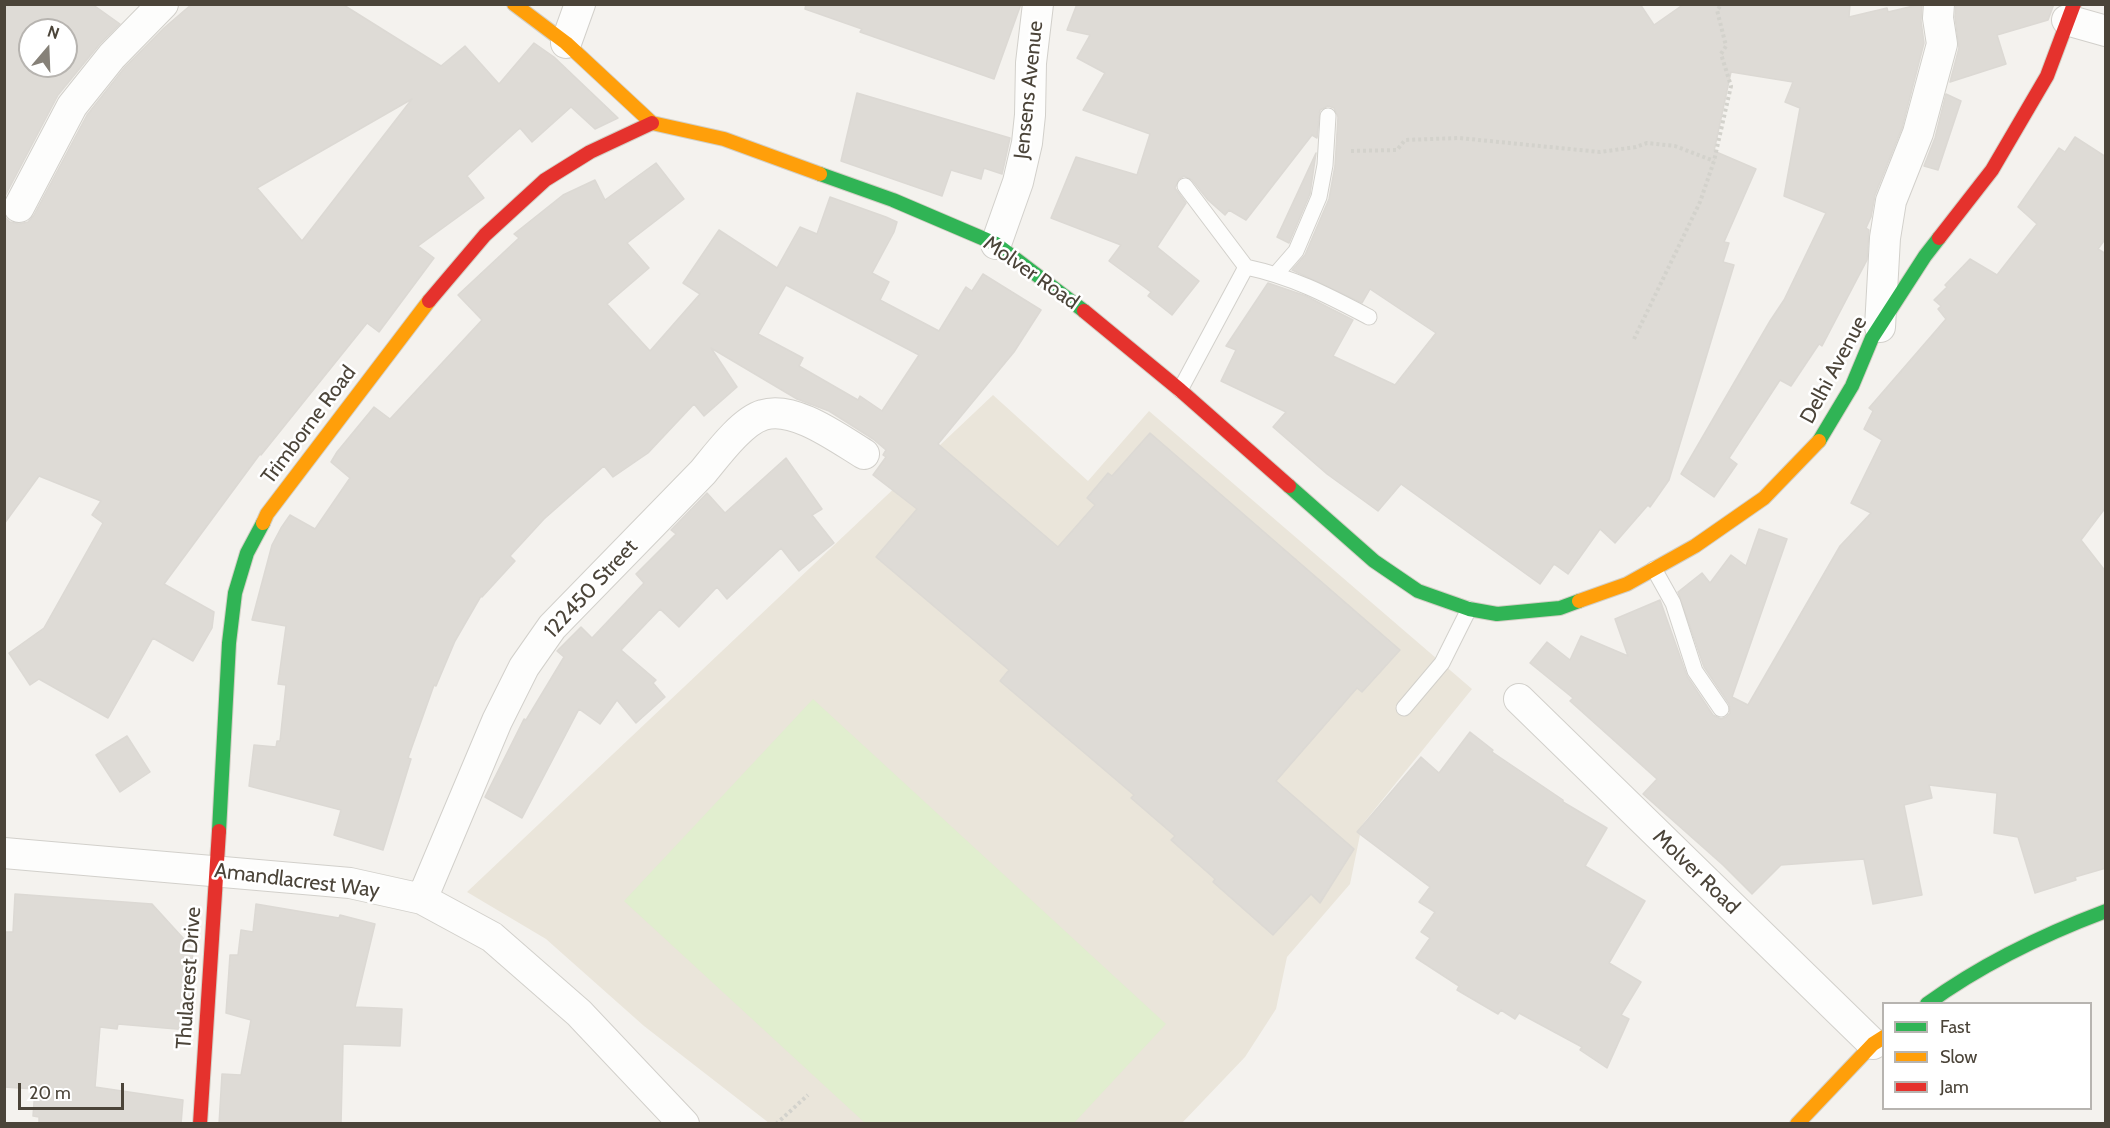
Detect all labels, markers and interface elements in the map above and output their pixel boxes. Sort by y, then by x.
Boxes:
north arrow [18,18,78,78]
street label: Jensens Avenue [1009,20,1049,160]
text: N [45,22,62,43]
street label: Molver Road [978,231,1084,315]
street label: Delhi Avenue [1795,312,1873,428]
street label: Trimborne Road [256,361,362,489]
street label: 122450 Street [539,534,643,644]
street label: Molver Road [1647,824,1745,920]
street label: Amandlacrest Way [213,858,381,904]
street label: Thulacrest Drive [171,906,207,1050]
legend [1882,1002,2092,1110]
text: Fast [1940,1016,1971,1038]
text: Slow [1940,1046,1977,1068]
scale bar [21,1071,128,1109]
text: Jam [1940,1076,1969,1098]
text: 20 m [29,1082,71,1104]

